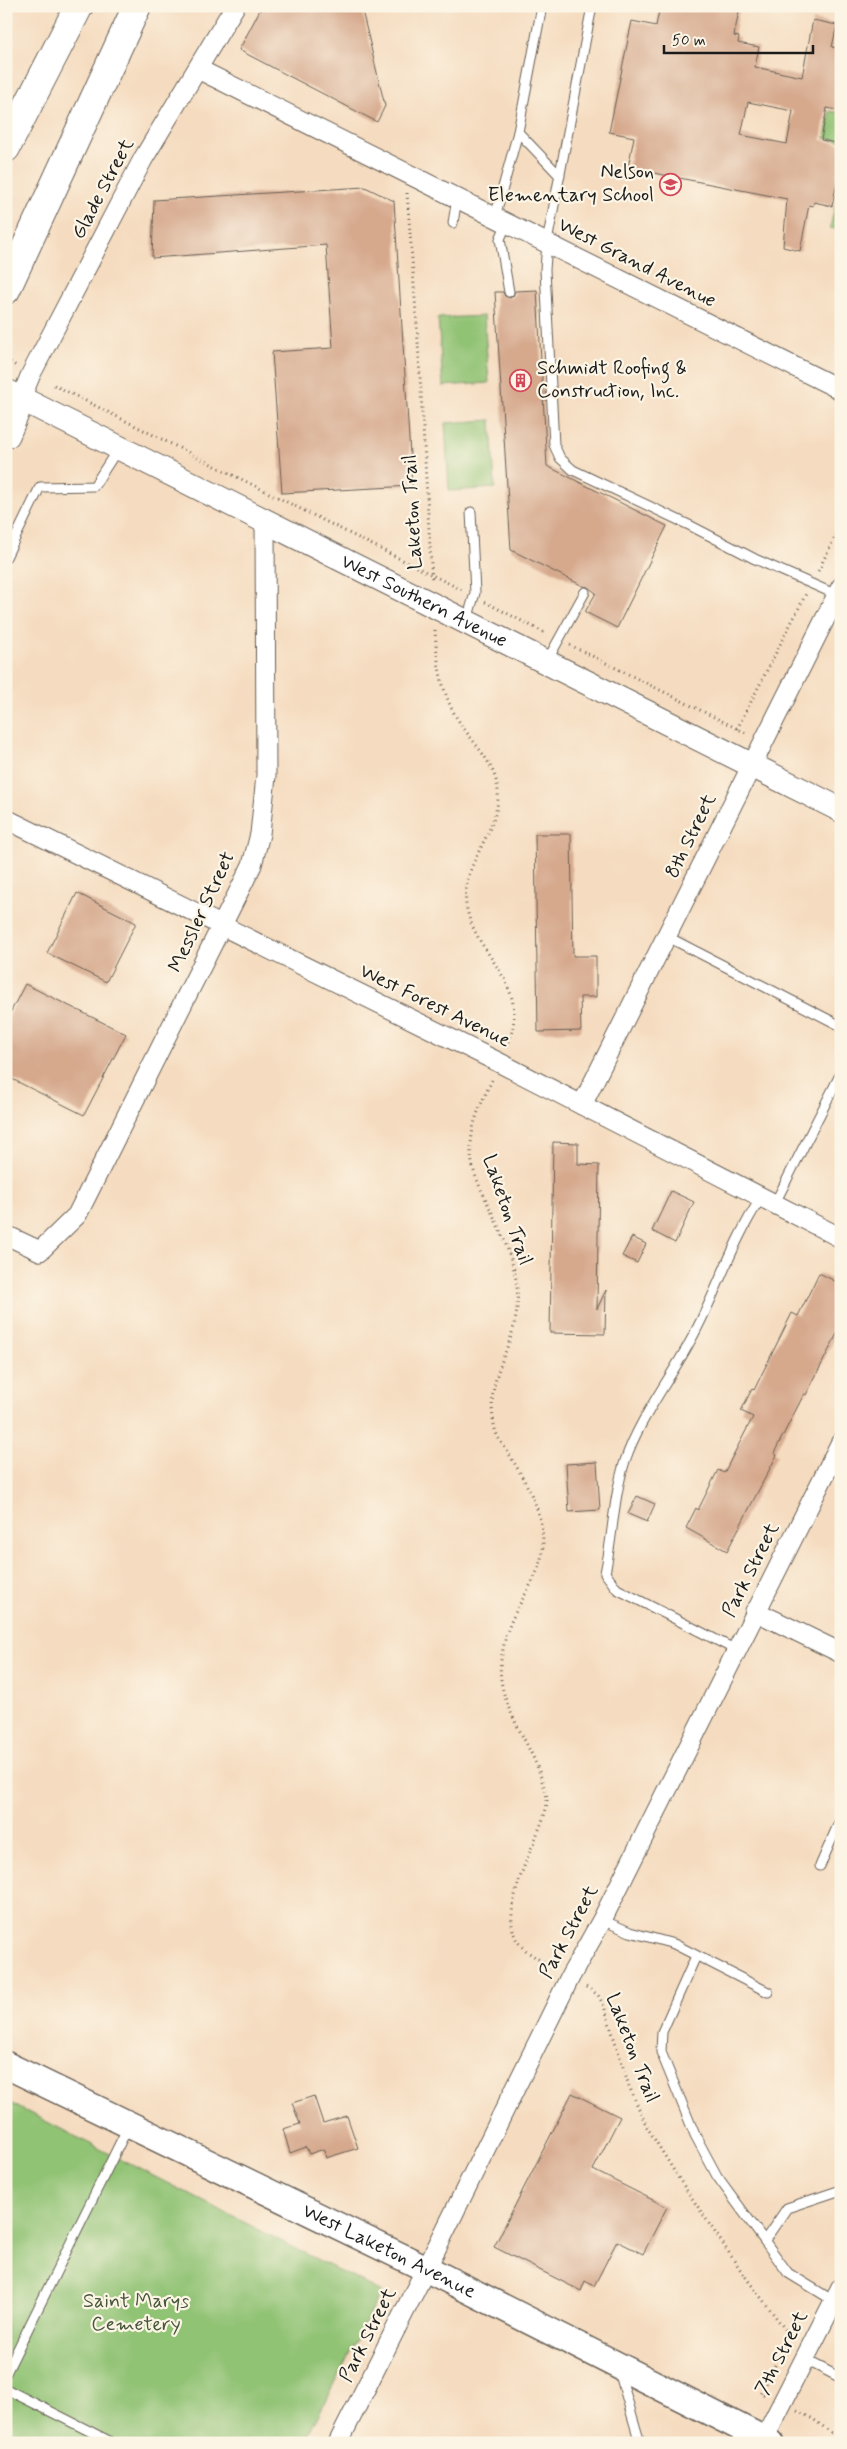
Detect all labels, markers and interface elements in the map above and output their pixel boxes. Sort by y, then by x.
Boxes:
scale bar [664,22,813,54]
text: 50 m [672,31,706,51]
street label: Glade Street [65,134,141,244]
place label: Nelson Elementary School [488,159,654,209]
school or university icon: Nelson Elementary School [658,172,682,196]
street label: West Grand Avenue [553,211,721,315]
place label: Schmidt Roofing & Construction, Inc. [537,355,687,405]
building icon: Schmidt Roofing & Construction, Inc. [509,368,533,392]
street label: Laketon Trail [397,454,429,570]
street label: West Southern Avenue [337,548,512,654]
street label: 8th Street [659,789,723,883]
street label: Messler Street [162,847,242,977]
street label: West Forest Avenue [355,958,515,1054]
street label: Laketon Trail [475,1151,539,1269]
street label: Park Street [716,1518,786,1622]
street label: Park Street [533,1880,605,1984]
street label: Laketon Trail [599,1989,665,2107]
street label: West Laketon Avenue [298,2197,481,2305]
street label: Park Street [333,2283,403,2387]
park label: Saint Marys Cemetery [83,2288,189,2338]
street label: 7th Street [749,2306,815,2400]

